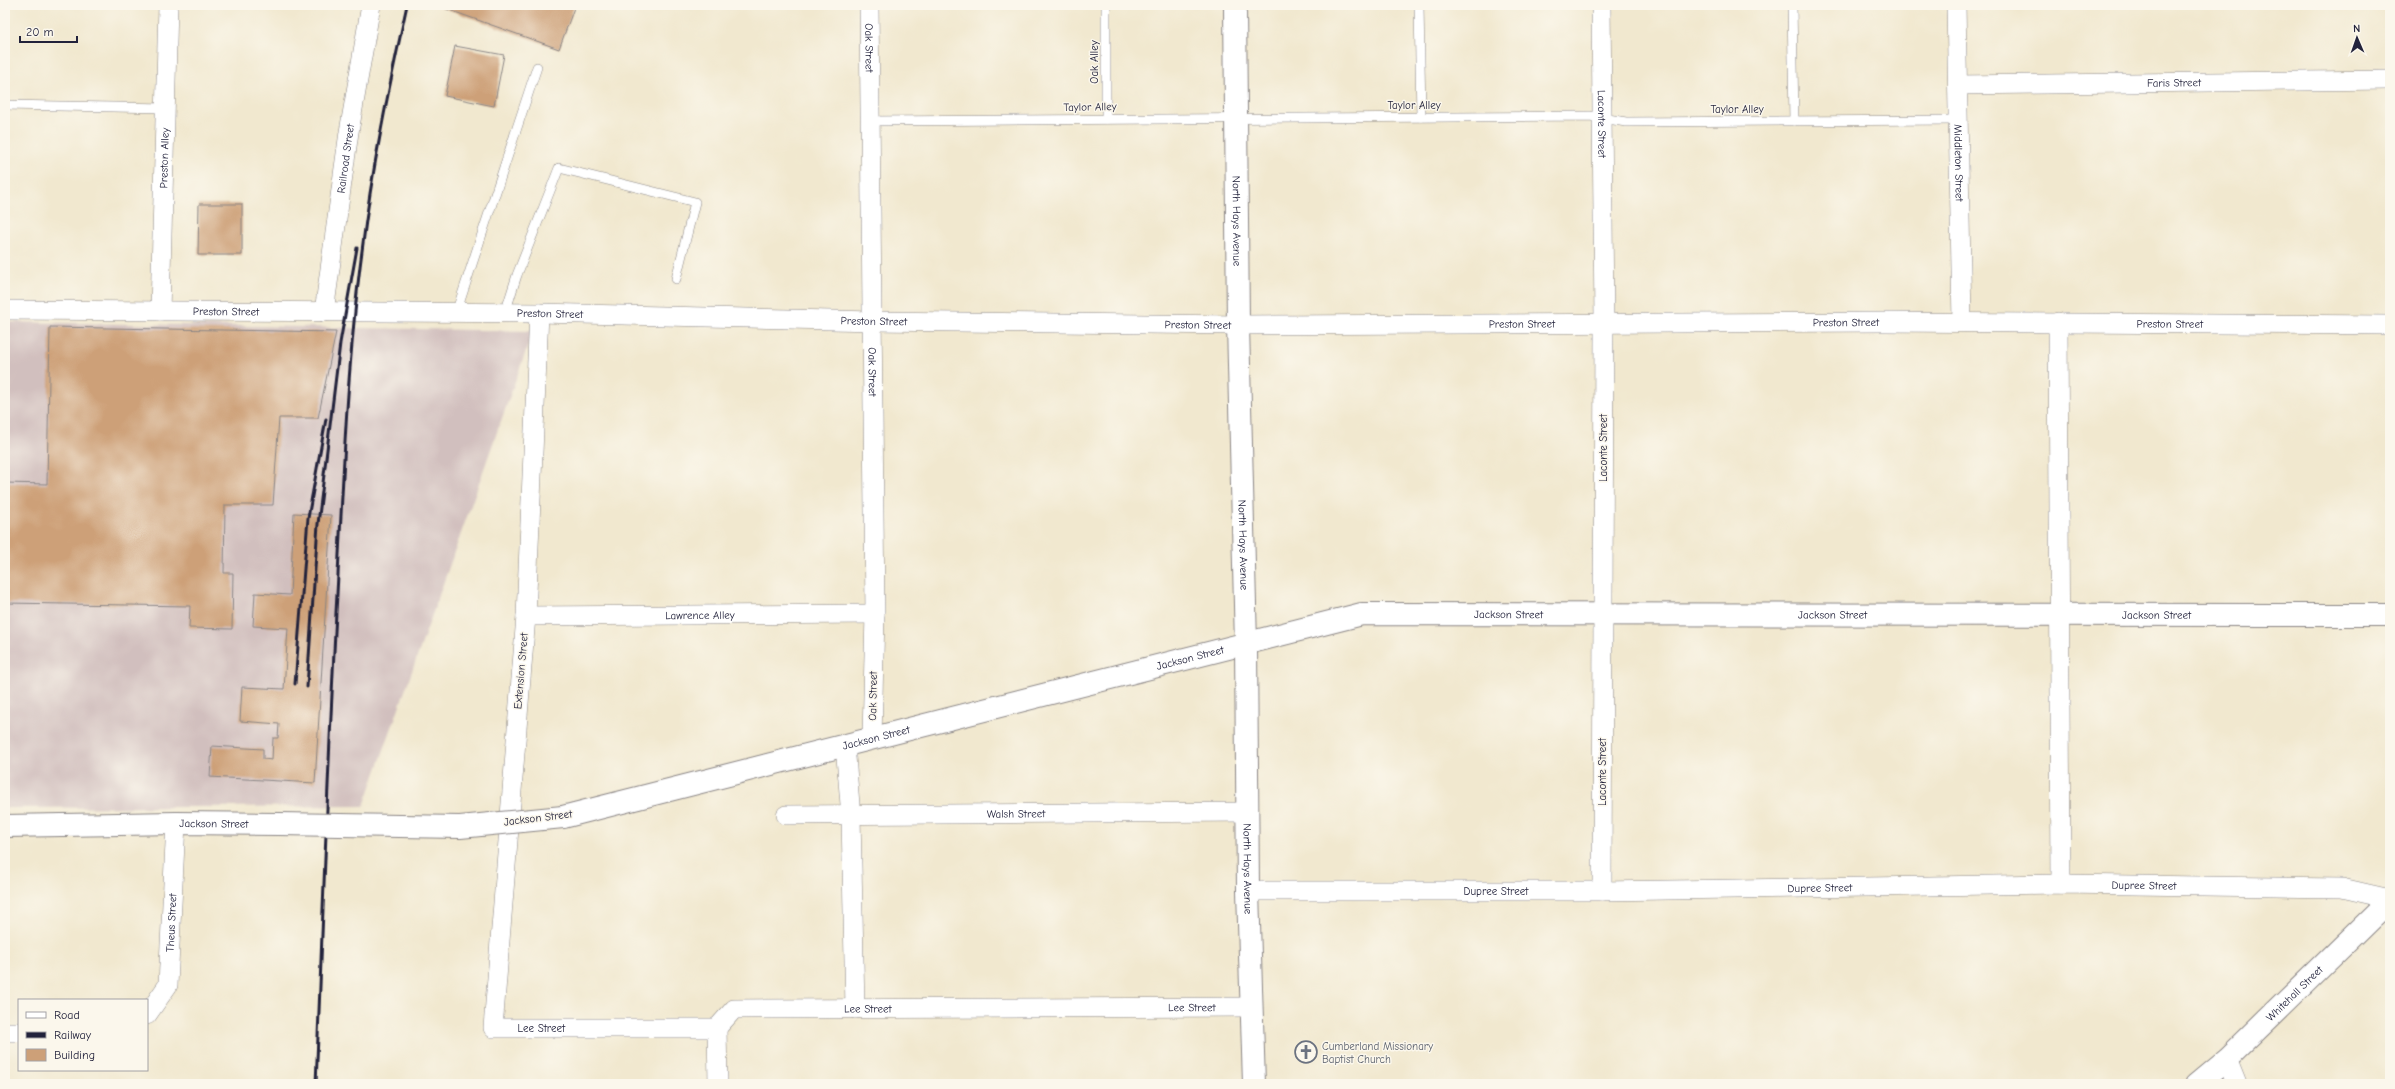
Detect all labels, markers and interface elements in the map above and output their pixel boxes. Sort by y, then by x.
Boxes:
scale bar [20,18,77,44]
north arrow [2337,18,2377,58]
text: N [2353,22,2360,35]
street label: Oak Street [863,23,876,74]
text: 20 m [26,25,54,39]
street label: Oak Alley [1088,40,1101,84]
street label: Faris Street [2147,76,2202,89]
street label: Laconte Street [1595,90,1609,159]
street label: Taylor Alley [1387,99,1441,112]
street label: Taylor Alley [1063,100,1117,114]
street label: Taylor Alley [1710,103,1764,116]
street label: Railroad Street [334,122,357,194]
street label: Middleton Street [1952,124,1966,203]
street label: Preston Alley [157,128,171,188]
street label: North Hays Avenue [1230,176,1244,267]
street label: Preston Street [193,305,260,318]
street label: Preston Street [517,306,584,321]
street label: Preston Street [841,314,908,328]
street label: Preston Street [1813,316,1880,329]
street label: Preston Street [1489,317,1556,330]
street label: Preston Street [2137,317,2204,330]
street label: Preston Street [1165,318,1232,331]
street label: Oak Street [866,347,879,398]
street label: Laconte Street [1597,413,1610,482]
street label: North Hays Avenue [1236,499,1251,591]
street label: Lawrence Alley [665,608,735,622]
street label: Jackson Street [1474,608,1544,621]
street label: Jackson Street [1798,608,1868,621]
street label: Jackson Street [2122,608,2192,621]
street label: Extension Street [511,632,531,710]
street label: Jackson Street [1155,643,1226,672]
street label: Oak Street [866,670,880,721]
street label: Jackson Street [841,722,912,752]
street label: Laconte Street [1596,737,1609,806]
street label: Jackson Street [503,807,574,829]
street label: Walsh Street [987,807,1046,820]
street label: Jackson Street [179,817,249,830]
street label: North Hays Avenue [1241,824,1255,915]
street label: Dupree Street [2111,878,2177,892]
street label: Dupree Street [1787,881,1853,895]
street label: Dupree Street [1464,885,1529,898]
street label: Theus Street [163,892,179,952]
street label: Whitehall Street [2263,962,2326,1024]
legend [18,999,148,1071]
street label: Lee Street [1168,1001,1217,1014]
street label: Lee Street [844,1002,893,1015]
text: Road [54,1008,80,1022]
street label: Lee Street [518,1022,566,1035]
text: Railway [54,1028,92,1042]
church icon: Cumberland Missionary Baptist Church [1293,1039,1319,1065]
place label: Cumberland Missionary Baptist Church [1322,1040,1433,1066]
text: Building [54,1048,95,1062]

